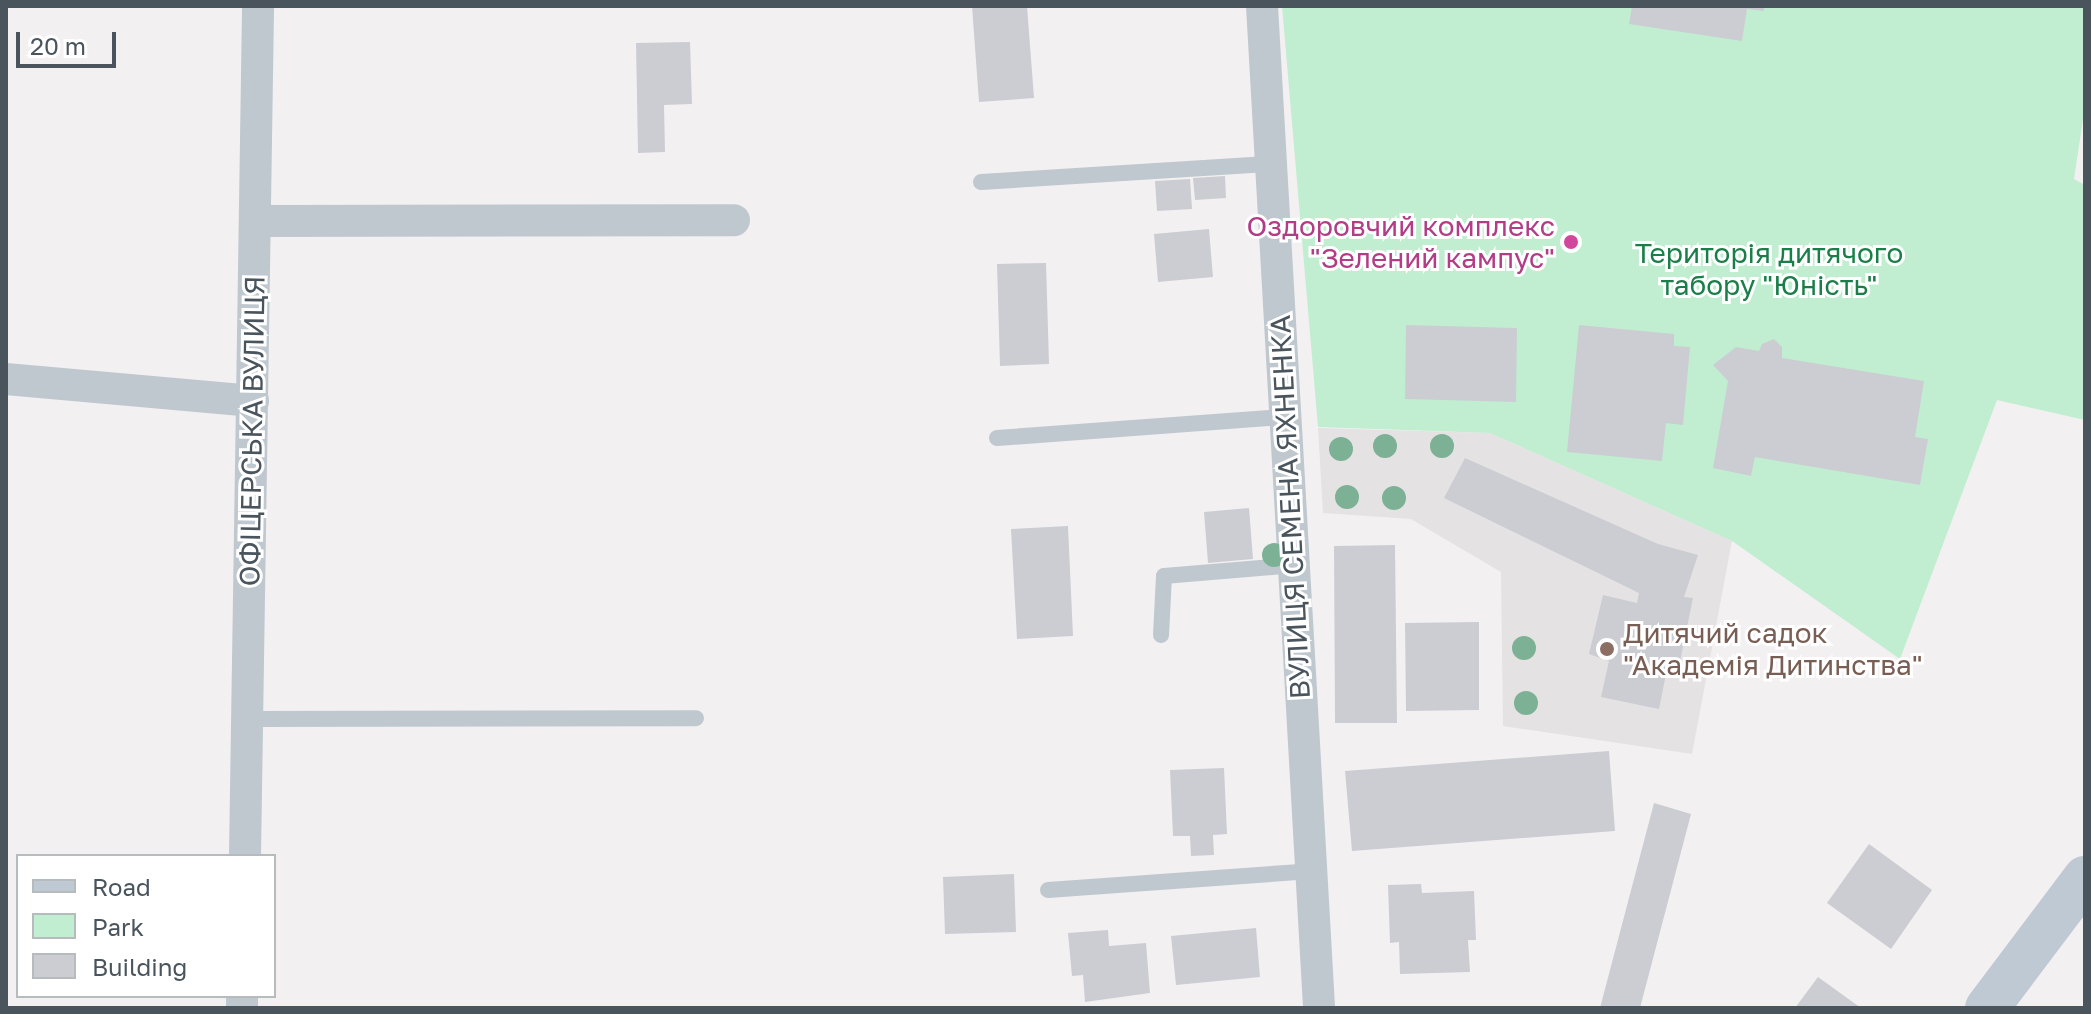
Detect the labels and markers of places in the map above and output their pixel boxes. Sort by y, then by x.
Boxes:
place label: Оздоровчий комплекс "Зелений кампус" [1247,209,1555,275]
marker: Оздоровчий комплекс "Зелений кампус" [1562,233,1580,251]
place label: Дитячий садок "Академія Дитинства" [1623,616,1923,682]
marker: Дитячий садок "Академія Дитинства" [1598,640,1616,658]

